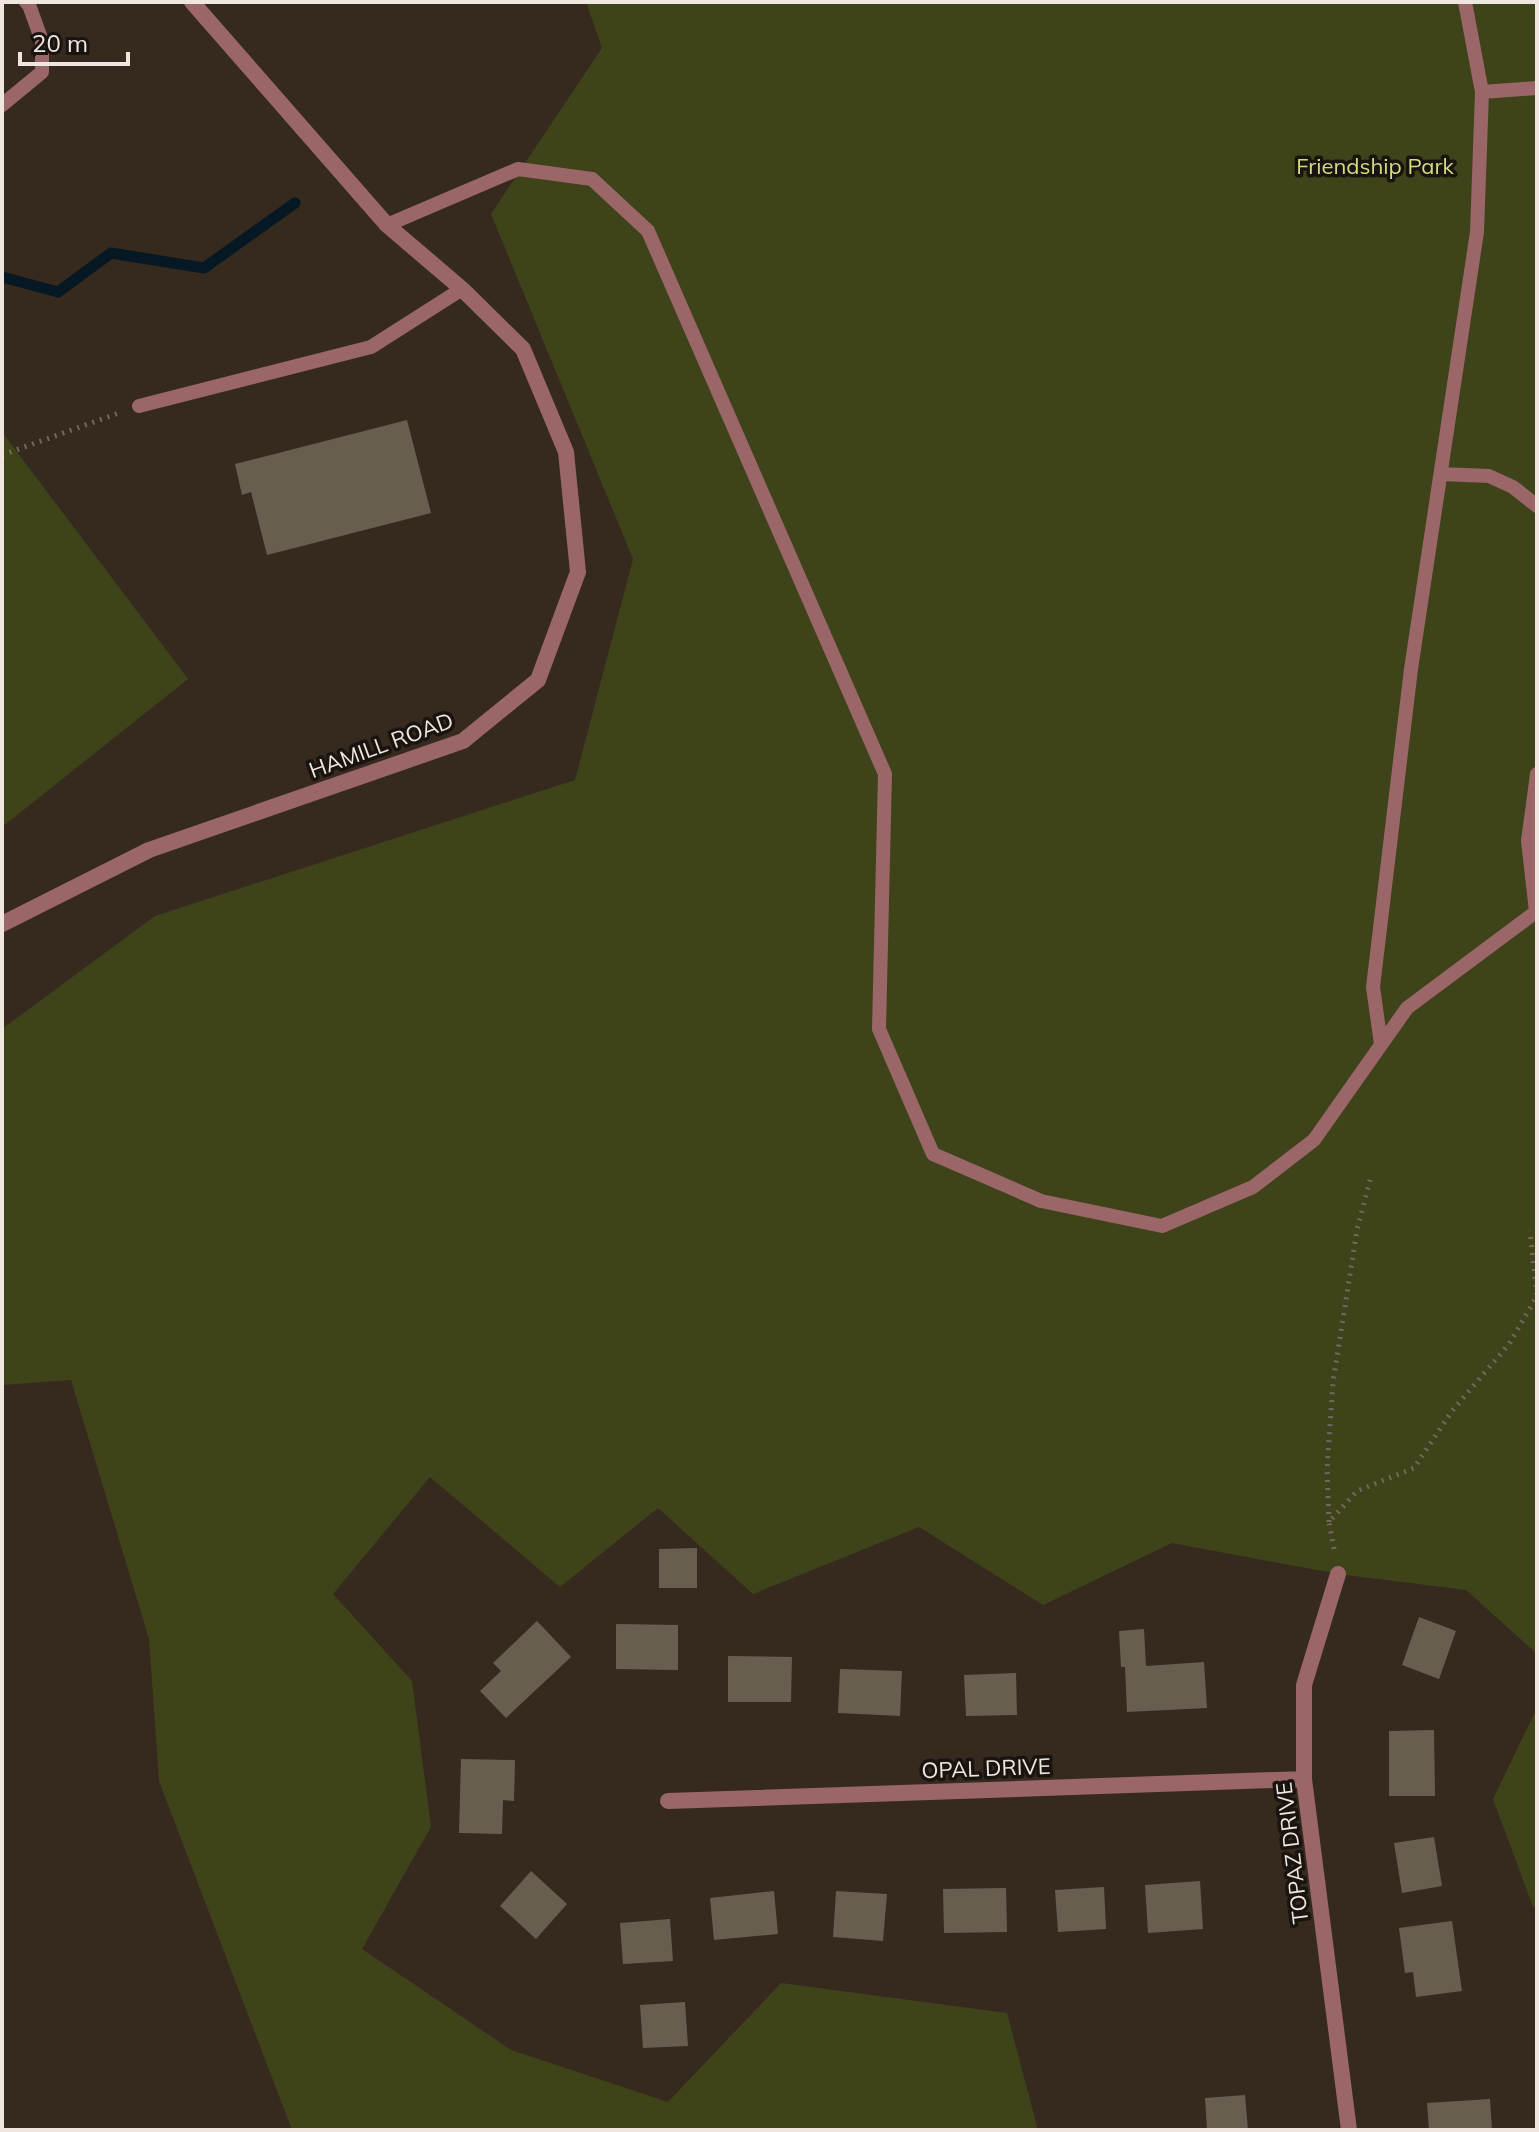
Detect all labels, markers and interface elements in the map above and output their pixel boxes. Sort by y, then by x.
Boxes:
scale bar [20,16,128,66]
text: 20 m [32,28,88,58]
park label: Friendship Park [1296,152,1455,180]
street label: HAMILL ROAD [305,706,457,784]
street label: OPAL DRIVE [921,1752,1051,1784]
street label: TOPAZ DRIVE [1269,1781,1315,1925]

